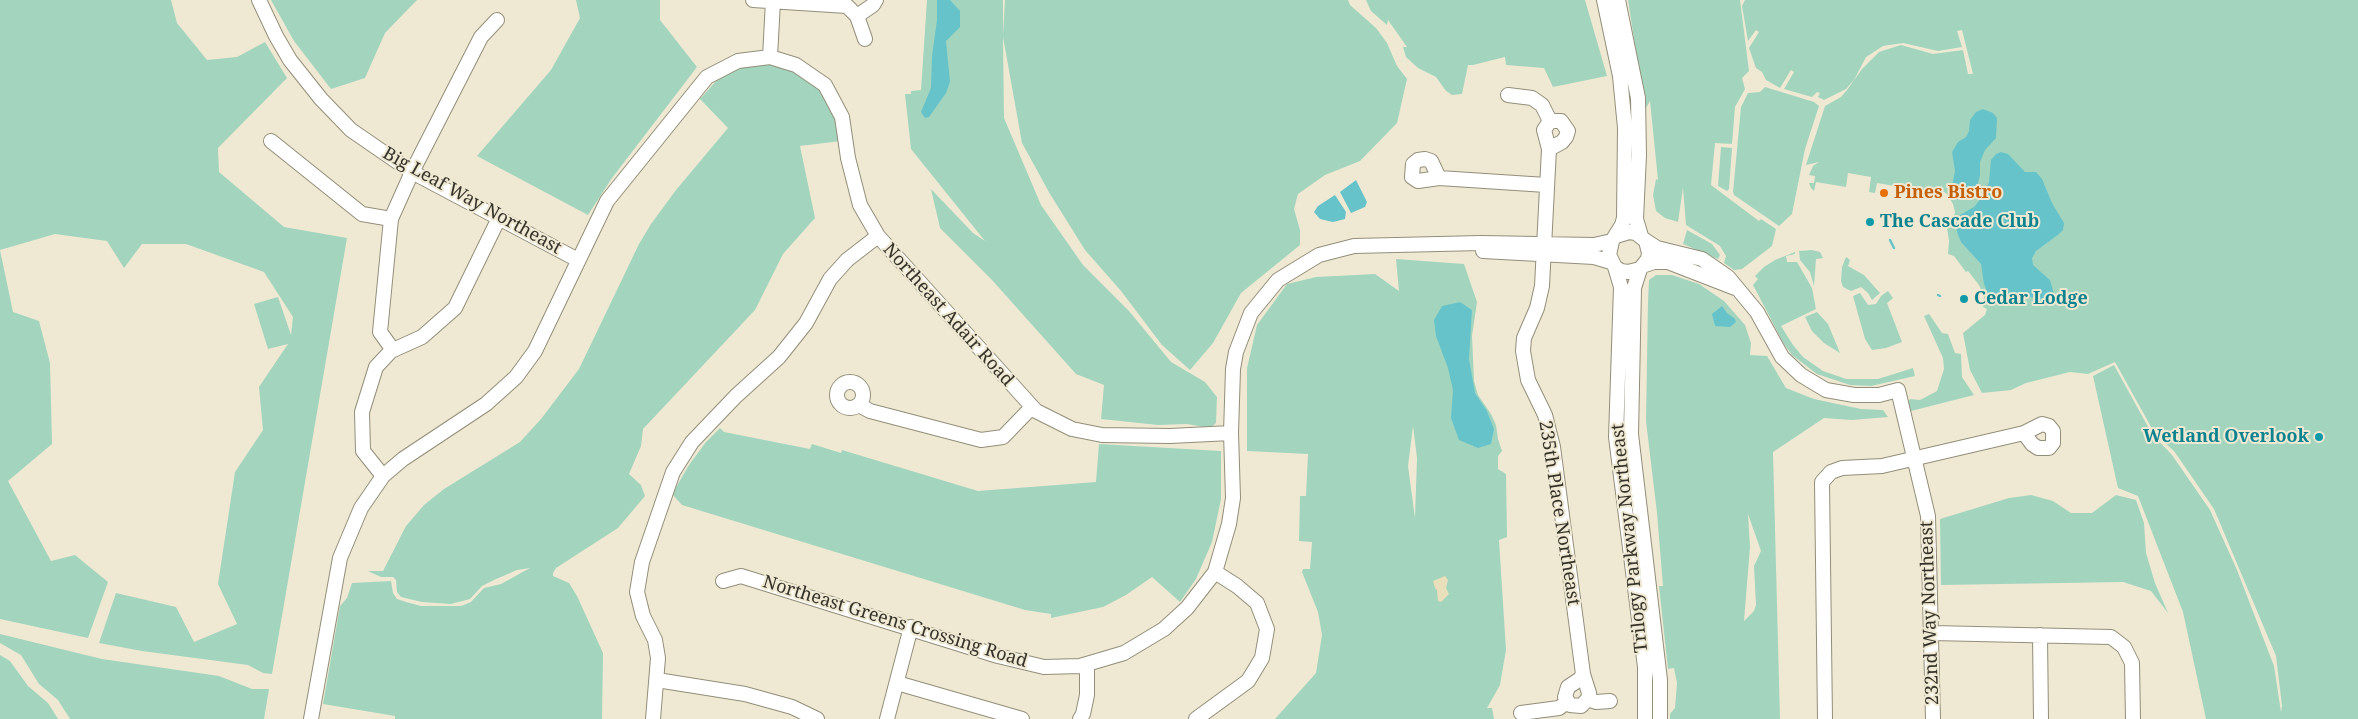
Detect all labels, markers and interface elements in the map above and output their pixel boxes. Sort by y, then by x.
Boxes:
street label: Big Leaf Way Northeast [379,143,565,259]
place label: Pines Bistro [1894,182,2002,204]
marker: Pines Bistro [1878,187,1890,199]
place label: The Cascade Club [1880,211,2039,233]
marker: The Cascade Club [1864,216,1876,228]
street label: Northeast Adair Road [878,239,1018,391]
place label: Cedar Lodge [1974,288,2088,310]
marker: Cedar Lodge [1958,293,1970,305]
street label: 235th Place Northeast [1534,419,1584,607]
street label: Trilogy Parkway Northeast [1607,422,1653,654]
place label: Wetland Overlook [2143,426,2309,448]
marker: Wetland Overlook [2313,431,2325,443]
street label: 232nd Way Northeast [1916,521,1944,705]
street label: Northeast Greens Crossing Road [760,571,1030,673]

